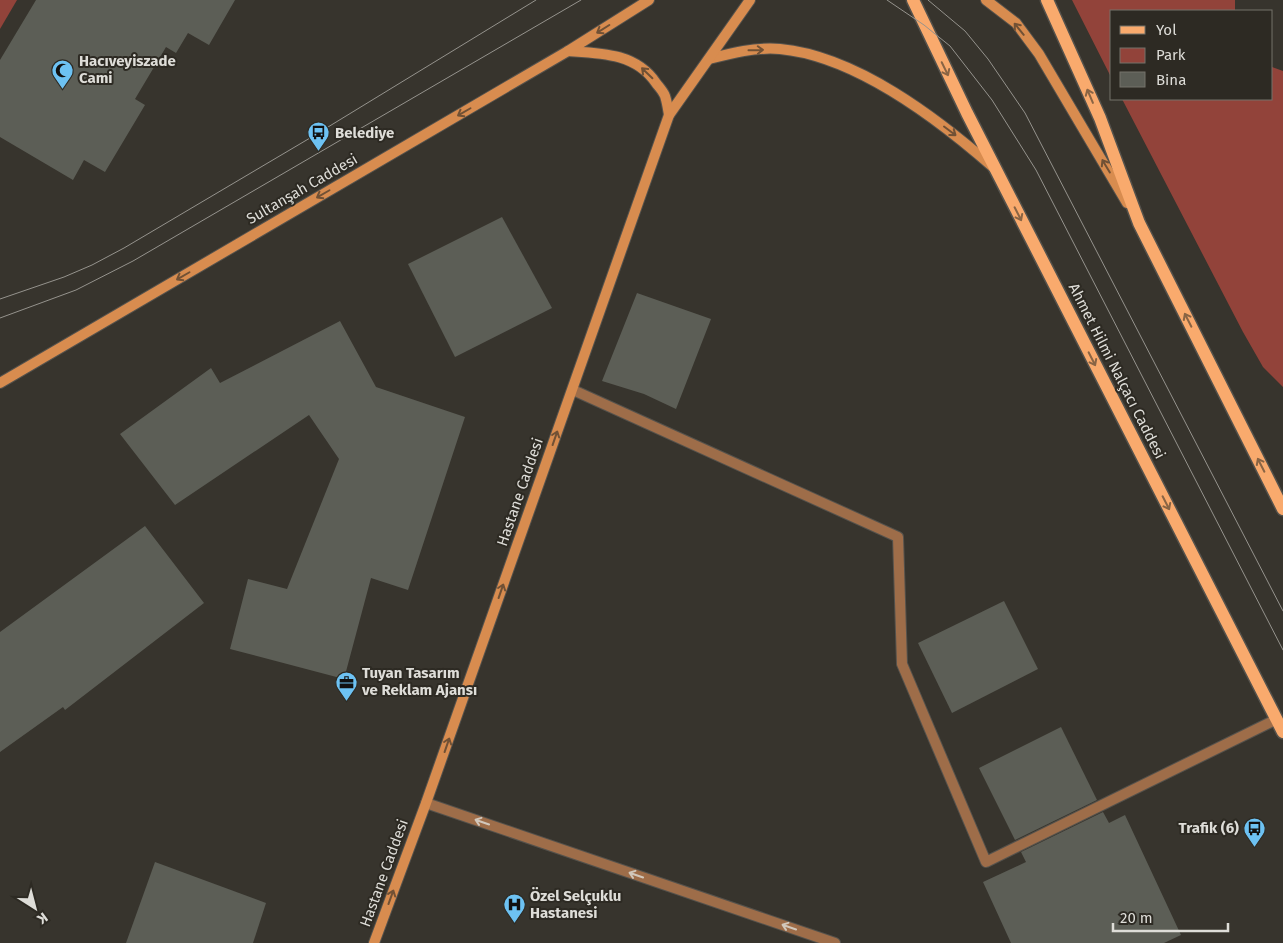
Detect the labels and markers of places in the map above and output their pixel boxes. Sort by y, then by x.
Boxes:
place label: Hacıveyiszade Cami [79,52,176,87]
mosque icon: Hacıveyiszade Cami [51,58,75,89]
bus stop icon: Belediye [307,121,331,152]
place label: Belediye [335,124,394,142]
place label: Tuyan Tasarım ve Reklam Ajansı [361,664,477,699]
office icon: Tuyan Tasarım ve Reklam Ajansı [334,670,358,701]
bus stop icon: Trafik (6) [1243,816,1267,847]
place label: Trafik (6) [1179,819,1239,837]
place label: Özel Selçuklu Hastanesi [530,887,621,922]
hospital icon: Özel Selçuklu Hastanesi [502,893,526,924]

